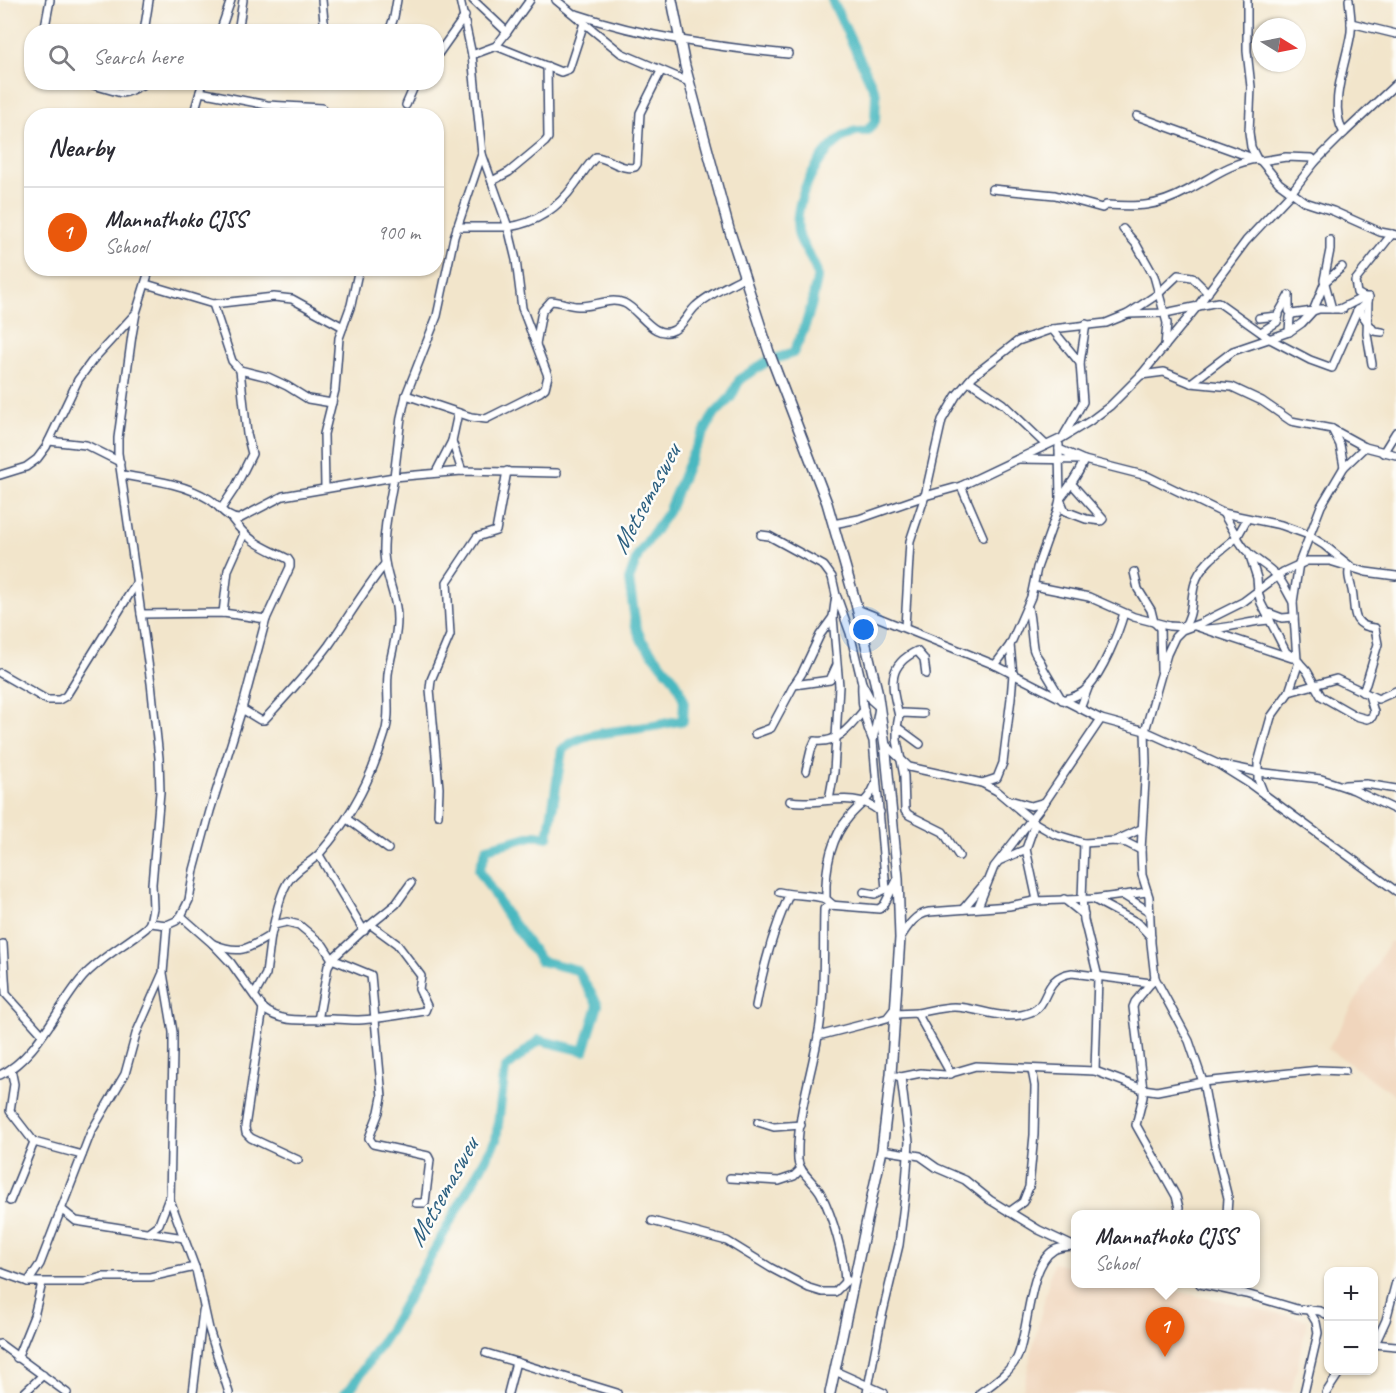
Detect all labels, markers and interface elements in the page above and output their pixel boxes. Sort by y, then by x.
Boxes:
north arrow [1252,18,1306,72]
search box [24,24,444,90]
icon: search [45,41,78,74]
text: Search here [93,43,183,71]
text: Nearby [48,131,113,164]
text: Mannathoko CJSS [105,206,246,234]
text: 1 [63,220,72,245]
text: 900 m [377,220,420,245]
text: School [105,234,148,259]
water label: Metsemasweu [603,435,690,559]
your location [849,615,878,644]
water label: Metsemasweu [399,1129,488,1252]
popup [1071,1210,1260,1288]
text: Mannathoko CJSS [1095,1223,1236,1251]
text: School [1095,1251,1138,1276]
map controls [1324,1267,1378,1375]
button: + [1324,1267,1378,1321]
pin: 1 [1146,1308,1184,1357]
button: − [1324,1321,1378,1375]

